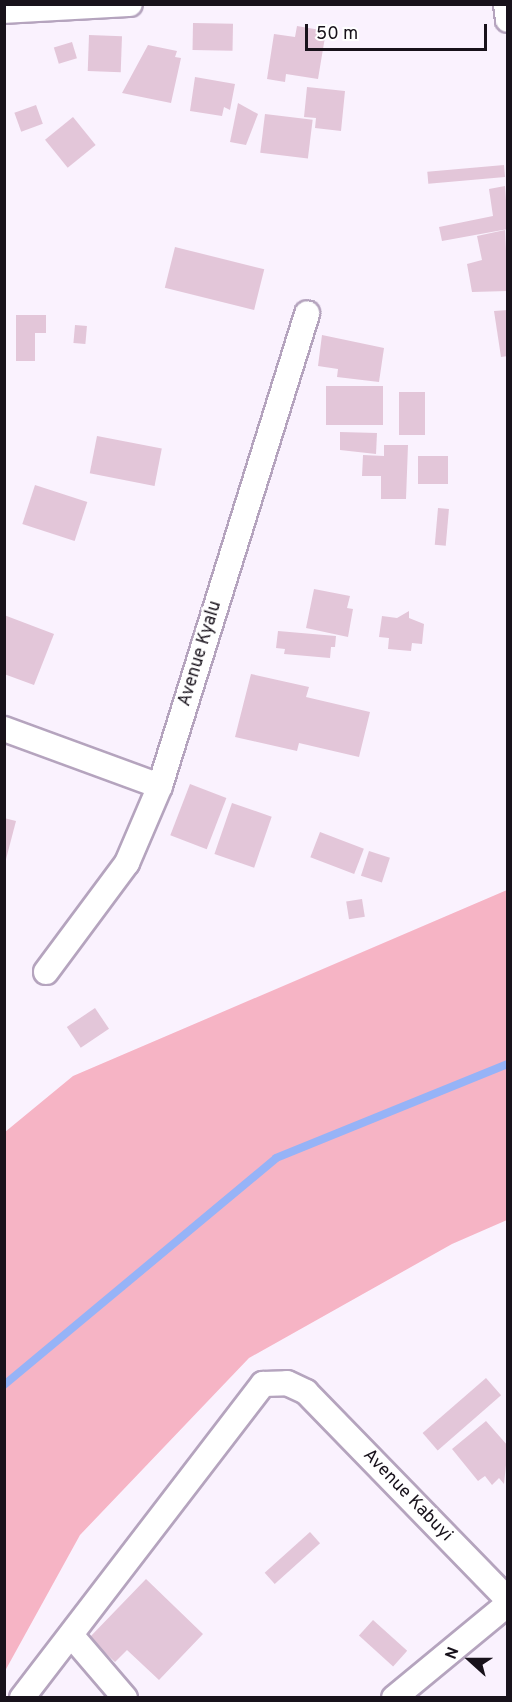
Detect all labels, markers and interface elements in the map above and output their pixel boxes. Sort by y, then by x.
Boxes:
scale bar [308,12,490,50]
text: 50 m [316,23,358,46]
street label: Avenue Kyalu [175,599,227,709]
street label: Avenue Kabuyi [358,1445,456,1547]
north arrow [440,1630,500,1690]
text: N [442,1645,465,1663]

